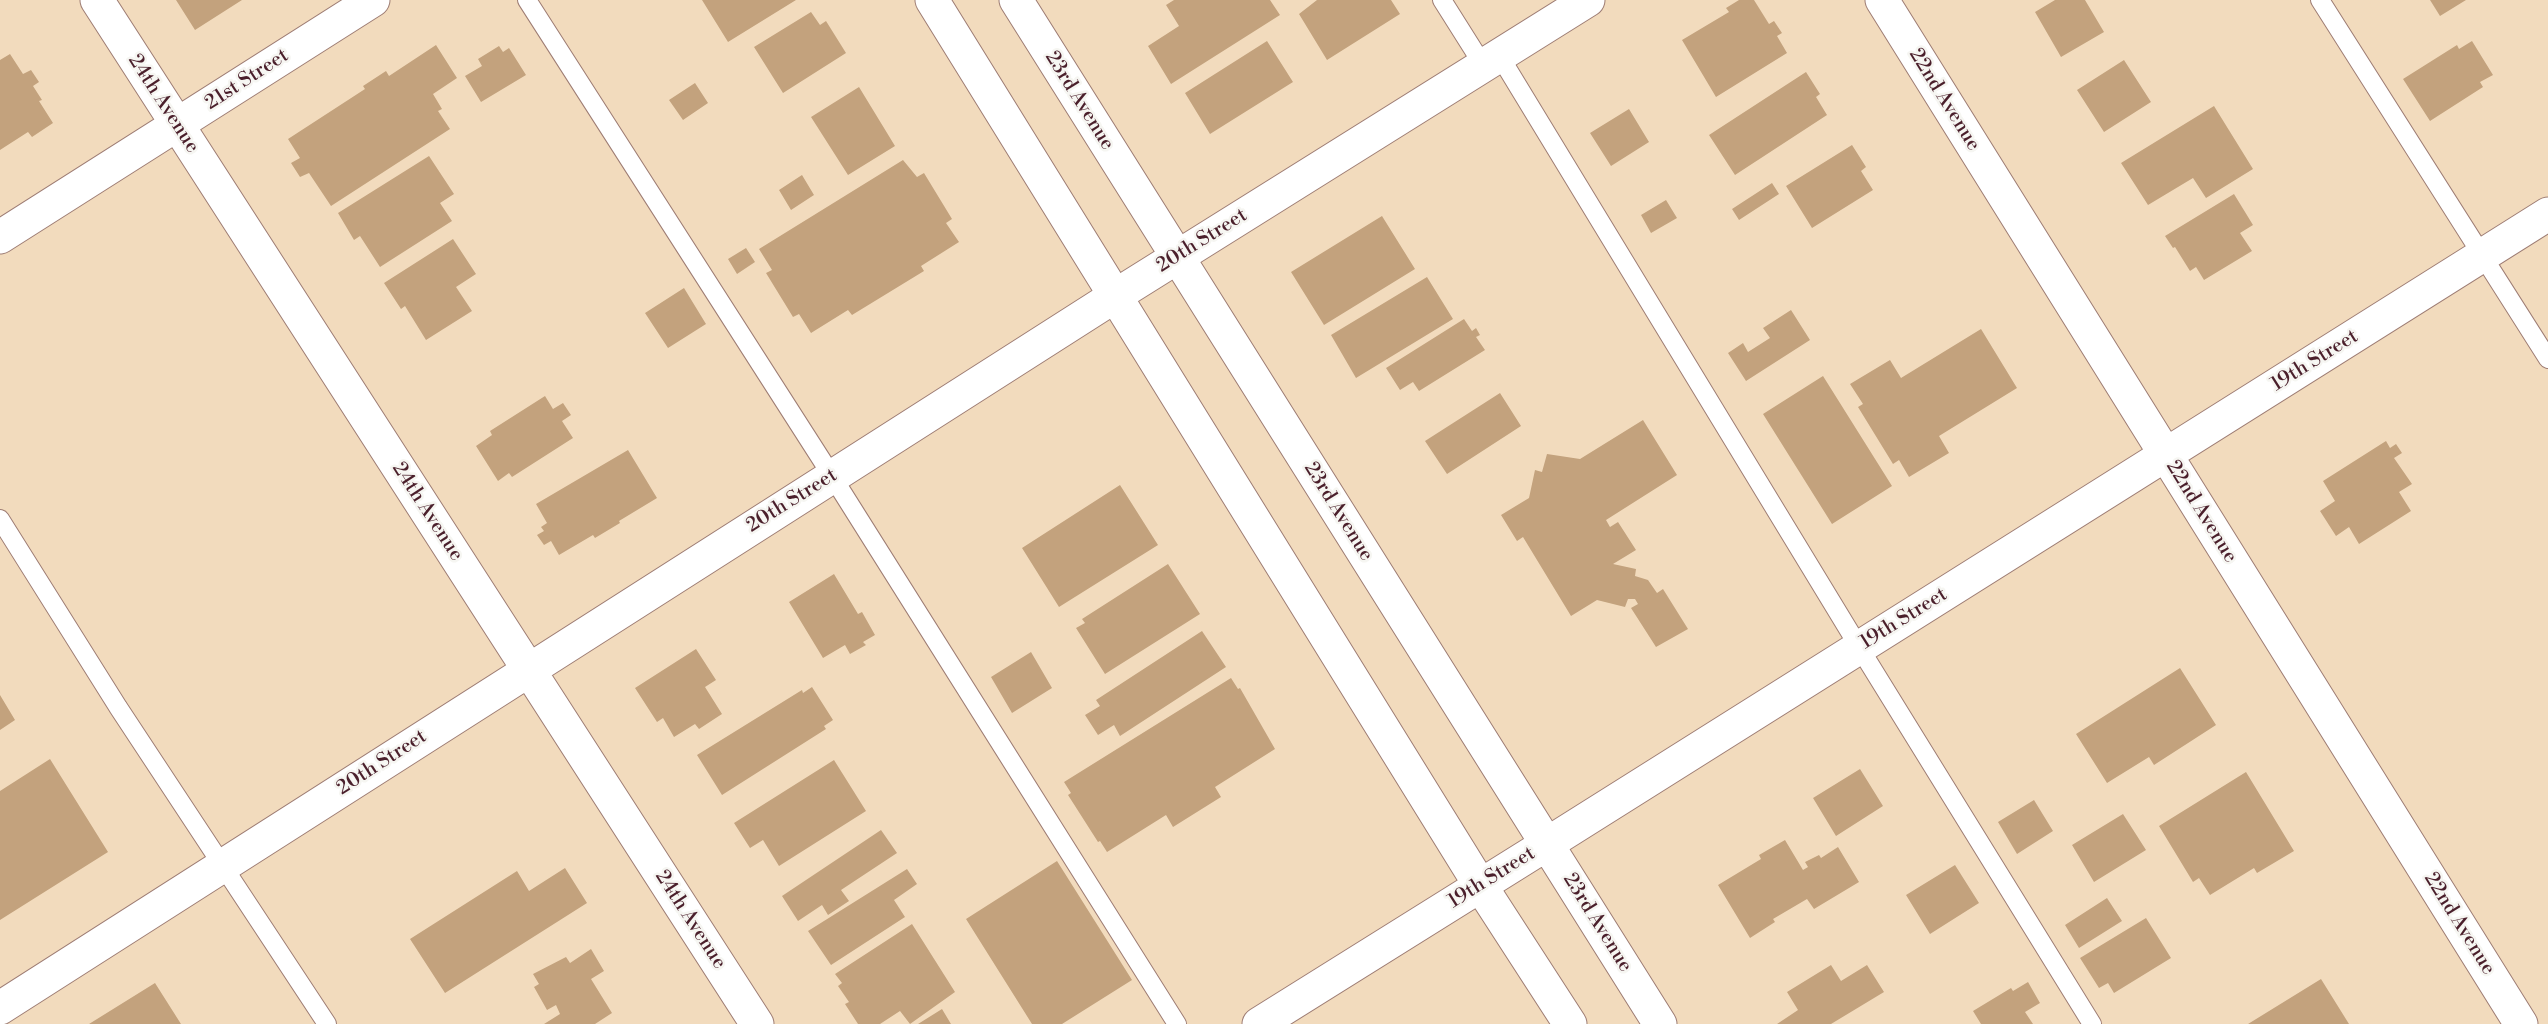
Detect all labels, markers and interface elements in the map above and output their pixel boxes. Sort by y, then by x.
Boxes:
street label: 21st Street [201,44,293,116]
street label: 22nd Avenue [1903,44,1985,156]
street label: 23rd Avenue [1039,47,1119,155]
street label: 24th Avenue [122,50,204,158]
street label: 20th Street [1152,204,1252,278]
street label: 19th Street [2267,325,2363,397]
street label: 22nd Avenue [2160,456,2242,568]
street label: 24th Avenue [386,458,468,566]
street label: 23rd Avenue [1298,458,1378,566]
street label: 20th Street [742,464,842,538]
street label: 19th Street [1856,583,1952,655]
street label: 20th Street [333,725,431,801]
street label: 19th Street [1444,842,1540,914]
street label: 24th Avenue [649,866,731,974]
street label: 22nd Avenue [2418,868,2500,980]
street label: 23rd Avenue [1557,869,1637,977]

